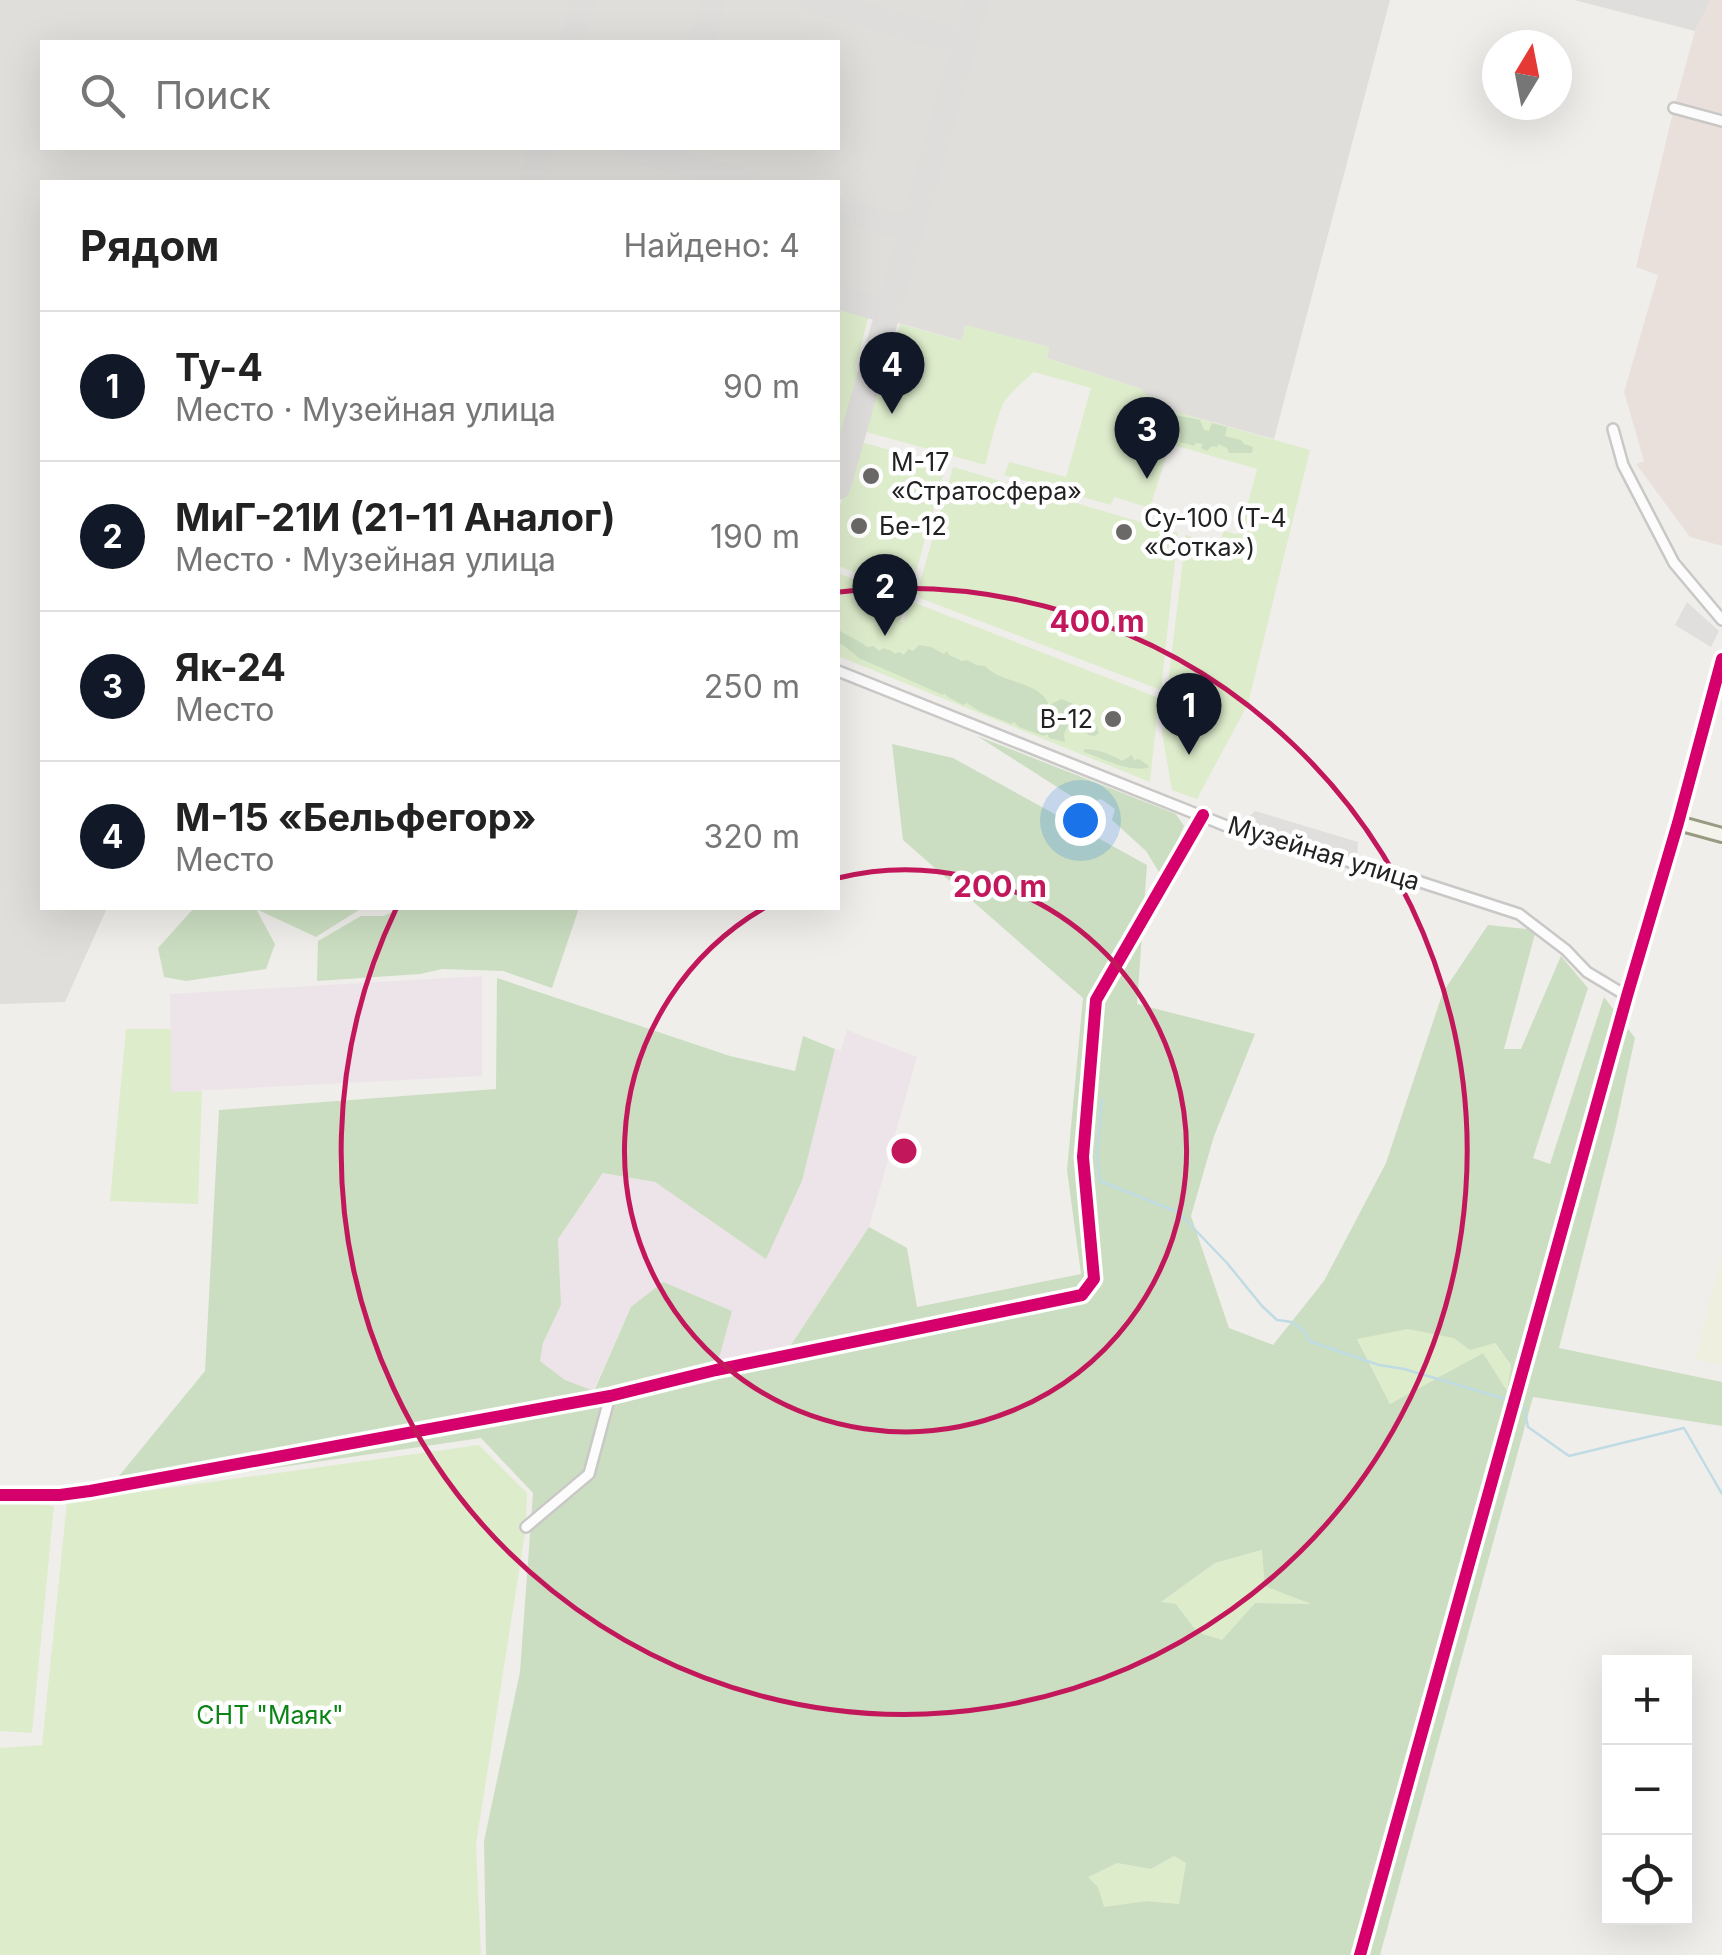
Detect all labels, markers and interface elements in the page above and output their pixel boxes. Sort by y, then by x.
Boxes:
north arrow [1482,30,1572,120]
search box [40,40,840,150]
icon: search [75,68,130,123]
text: Поиск [155,72,271,118]
text: Рядом [80,220,219,271]
text: Найдено: 4 [624,226,800,265]
pin: 4 [860,332,924,414]
text: Ту-4 [175,344,263,390]
text: 1 [106,367,119,406]
text: 90 m [723,367,800,406]
text: Место · Музейная улица [175,390,556,429]
pin: 3 [1114,396,1180,479]
place label: М-17 «Стратосфера» [891,447,1082,506]
marker: М-17 «Стратосфера» [860,465,882,487]
text: МиГ-21И (21-11 Аналог) [175,494,616,540]
place label: Су-100 (Т-4 «Сотка») [1144,503,1287,562]
place label: Бе-12 [879,511,947,541]
marker: Бе-12 [848,515,870,537]
text: 2 [102,517,123,556]
text: 190 m [710,517,800,556]
marker: Су-100 (Т-4 «Сотка») [1113,521,1135,543]
text: Место · Музейная улица [175,540,556,579]
pin: 2 [852,554,918,636]
text: 400 m [1049,603,1145,639]
text: Як-24 [175,644,286,690]
text: 3 [102,667,123,706]
text: 250 m [704,667,800,706]
pin: 1 [1156,672,1222,755]
text: Место [175,690,274,729]
place label: В-12 [1040,704,1093,734]
marker: В-12 [1102,708,1124,730]
text: М-15 «Бельфегор» [175,794,537,840]
your location [1055,795,1106,846]
street label: Музейная улица [1225,810,1423,896]
text: 4 [102,817,123,856]
text: 320 m [704,817,800,856]
text: Место [175,840,274,879]
text: 200 m [953,868,1047,904]
centre of rings [886,1133,922,1169]
map controls [1602,1655,1692,1925]
button: + [1602,1655,1692,1745]
park label: СНТ "Маяк" [196,1700,344,1730]
button: − [1602,1745,1692,1835]
button: locate [1602,1835,1692,1925]

